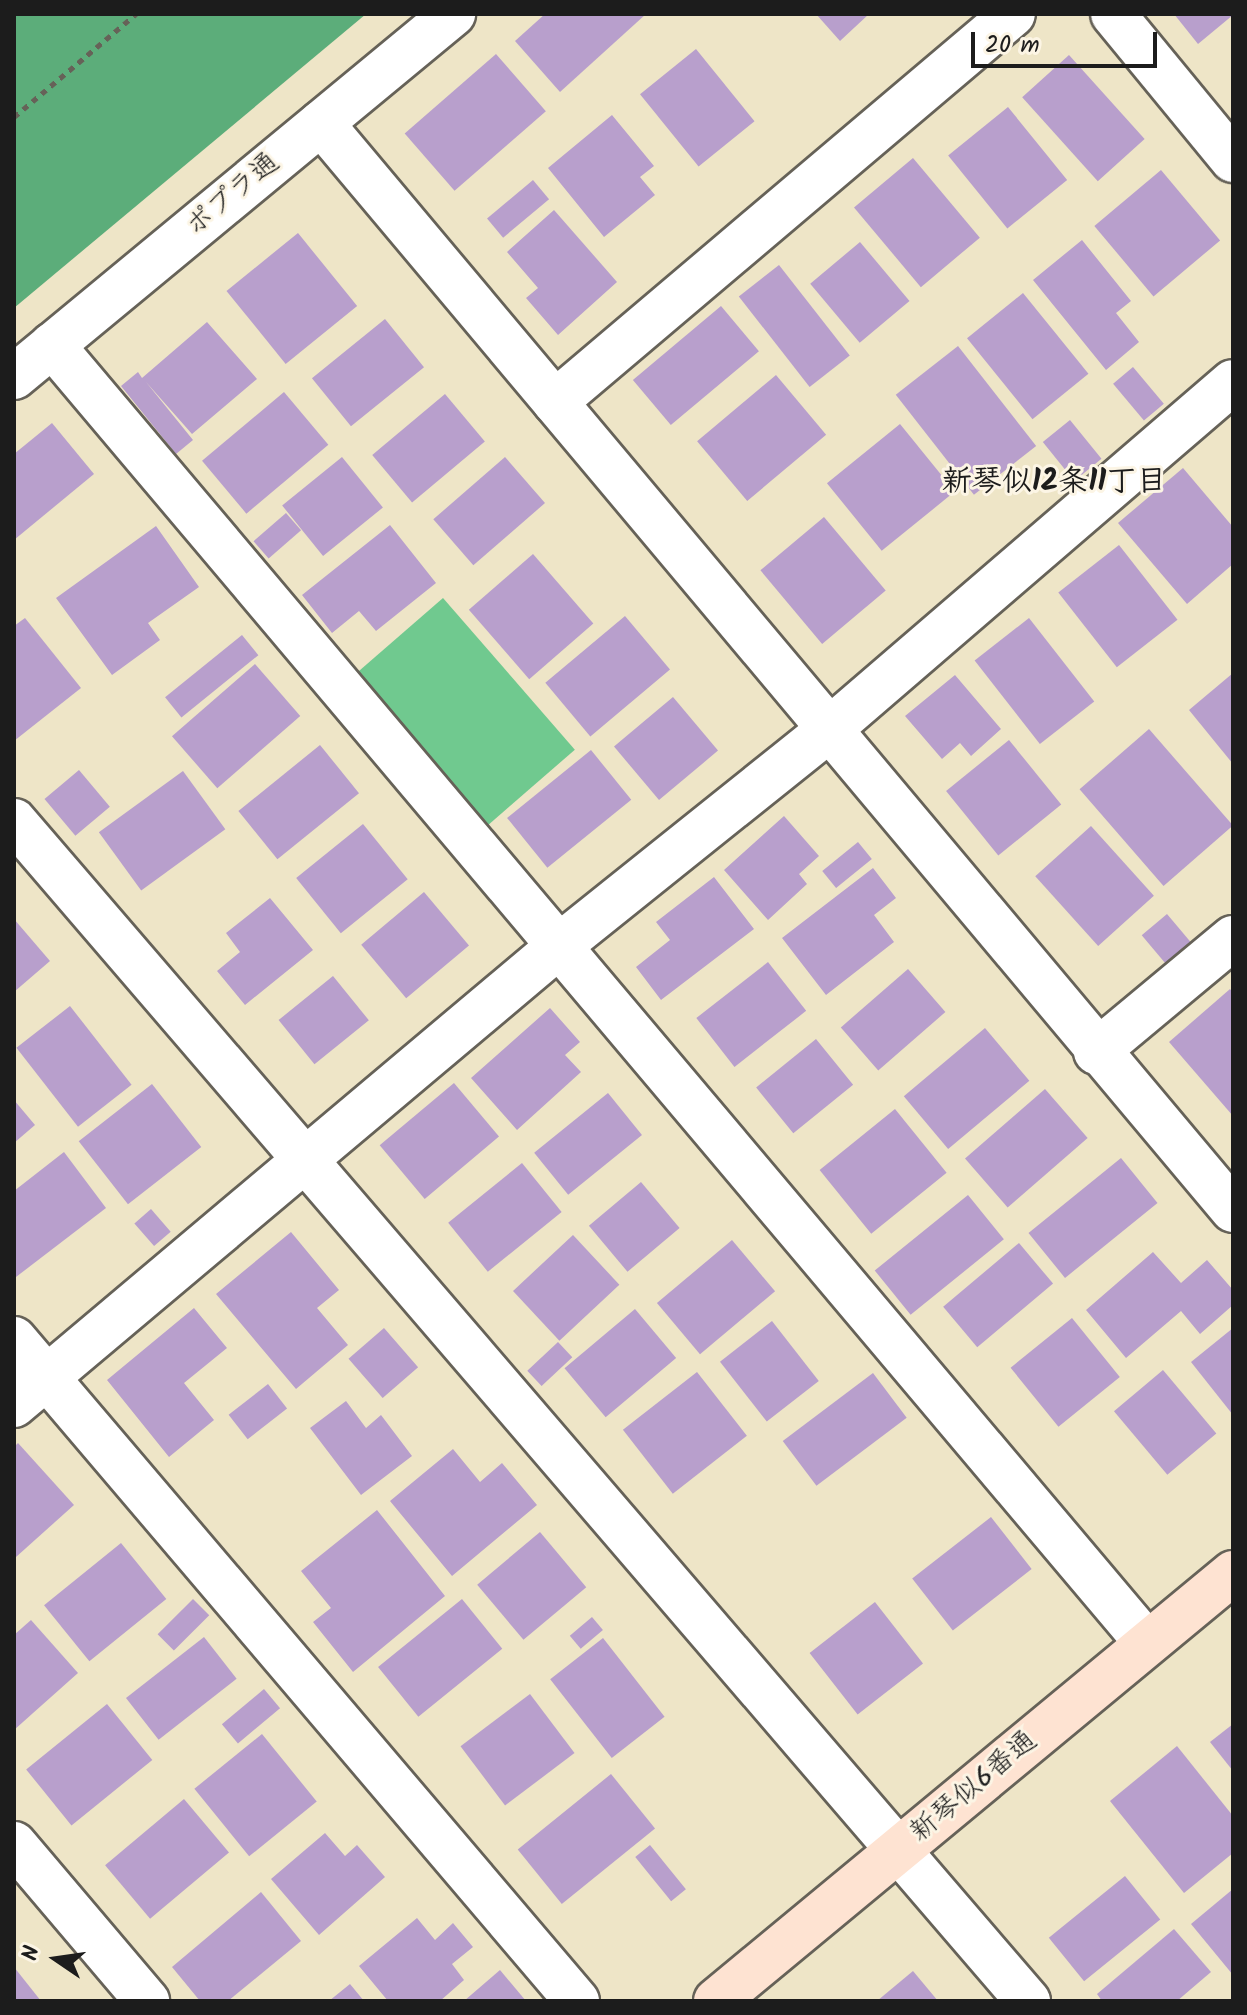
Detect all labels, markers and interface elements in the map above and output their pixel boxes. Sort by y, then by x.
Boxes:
scale bar [975,16,1161,66]
text: 20 m [985,26,1040,65]
street label: ポプラ通 [179,146,287,244]
district label: 新琴似12条11丁目 [942,464,1166,500]
street label: 新琴似6番通 [904,1724,1044,1850]
north arrow [16,1919,96,1999]
text: N [14,1943,51,1964]

